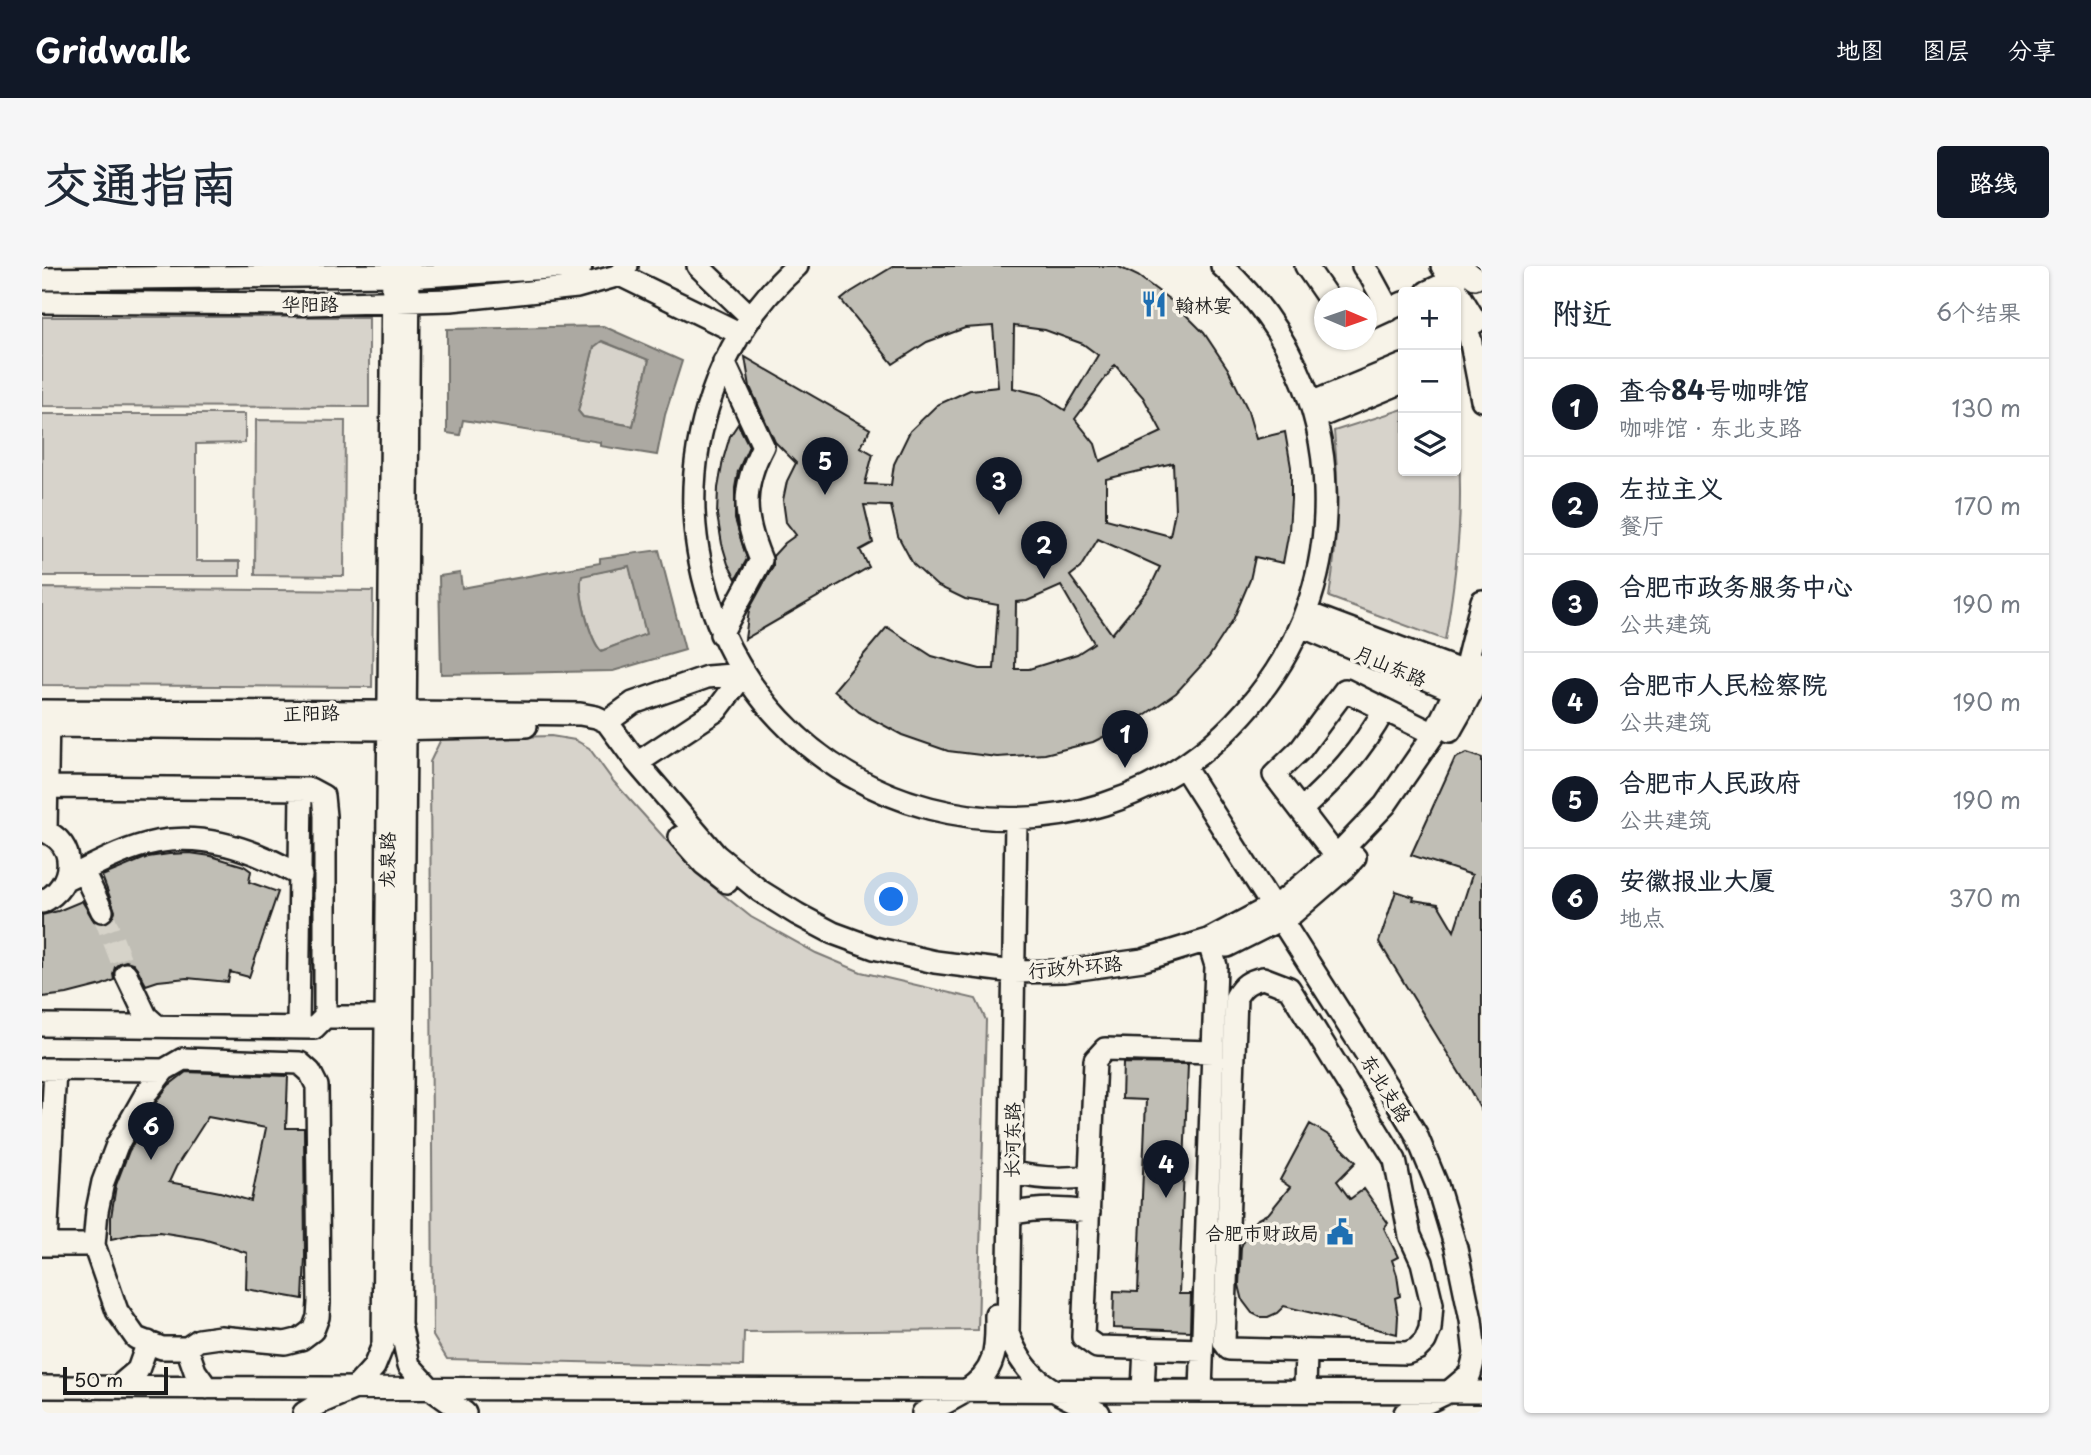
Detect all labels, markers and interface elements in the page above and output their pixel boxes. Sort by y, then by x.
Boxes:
text: Gridwalk [35,24,191,74]
text: 地图 [1836,31,1884,67]
text: 图层 [1922,31,1970,67]
text: 分享 [2008,31,2056,67]
text: 交通指南 [42,145,238,219]
button: 路线 [1937,146,2049,218]
north arrow [1314,287,1377,350]
map controls [1398,287,1461,476]
button: + [1398,287,1461,350]
street label: 华阳路 [281,289,339,317]
restaurant icon: 翰林宴 [1139,289,1169,319]
text: 附近 [1552,289,1612,334]
place label: 翰林宴 [1175,290,1232,318]
text: 6个结果 [1936,294,2021,329]
button: − [1398,350,1461,413]
text: 查令84号咖啡馆 [1619,370,1809,409]
text: 1 [1570,390,1581,425]
text: 130 m [1951,390,2021,425]
text: 咖啡馆 · 东北支路 [1619,409,1802,444]
button: layers [1398,413,1461,476]
pin: 5 [802,437,848,495]
pin: 3 [976,457,1022,515]
text: 左拉主义 [1619,468,1723,507]
text: 2 [1567,488,1583,523]
text: 170 m [1954,488,2021,523]
text: 餐厅 [1619,507,1665,542]
pin: 2 [1021,521,1067,579]
text: 合肥市政务服务中心 [1619,566,1853,605]
text: 3 [1567,586,1583,621]
text: 190 m [1953,586,2021,621]
text: 公共建筑 [1619,605,1711,640]
street label: 月山东路 [1351,637,1431,693]
text: 合肥市人民检察院 [1619,664,1827,703]
text: 4 [1567,684,1583,719]
text: 190 m [1953,684,2021,719]
street label: 正阳路 [282,698,340,726]
text: 公共建筑 [1619,703,1711,738]
pin: 1 [1102,710,1148,768]
text: 合肥市人民政府 [1619,762,1801,801]
text: 5 [1568,782,1582,817]
text: 190 m [1953,782,2021,817]
text: 公共建筑 [1619,801,1711,836]
street label: 龙泉路 [372,831,400,889]
text: 安徽报业大厦 [1619,860,1775,899]
text: 6 [1567,880,1583,915]
text: 370 m [1948,880,2021,915]
your location [874,882,908,916]
text: 地点 [1619,899,1665,934]
street label: 行政外环路 [1026,948,1124,984]
street label: 东北支路 [1355,1048,1419,1128]
pin: 6 [128,1102,174,1160]
street label: 长河东路 [996,1102,1026,1178]
pin: 4 [1143,1140,1189,1198]
public building icon: 合肥市财政局 [1325,1217,1355,1247]
place label: 合肥市财政局 [1205,1218,1319,1246]
scale bar [63,1364,168,1396]
text: 50 m [74,1365,123,1393]

